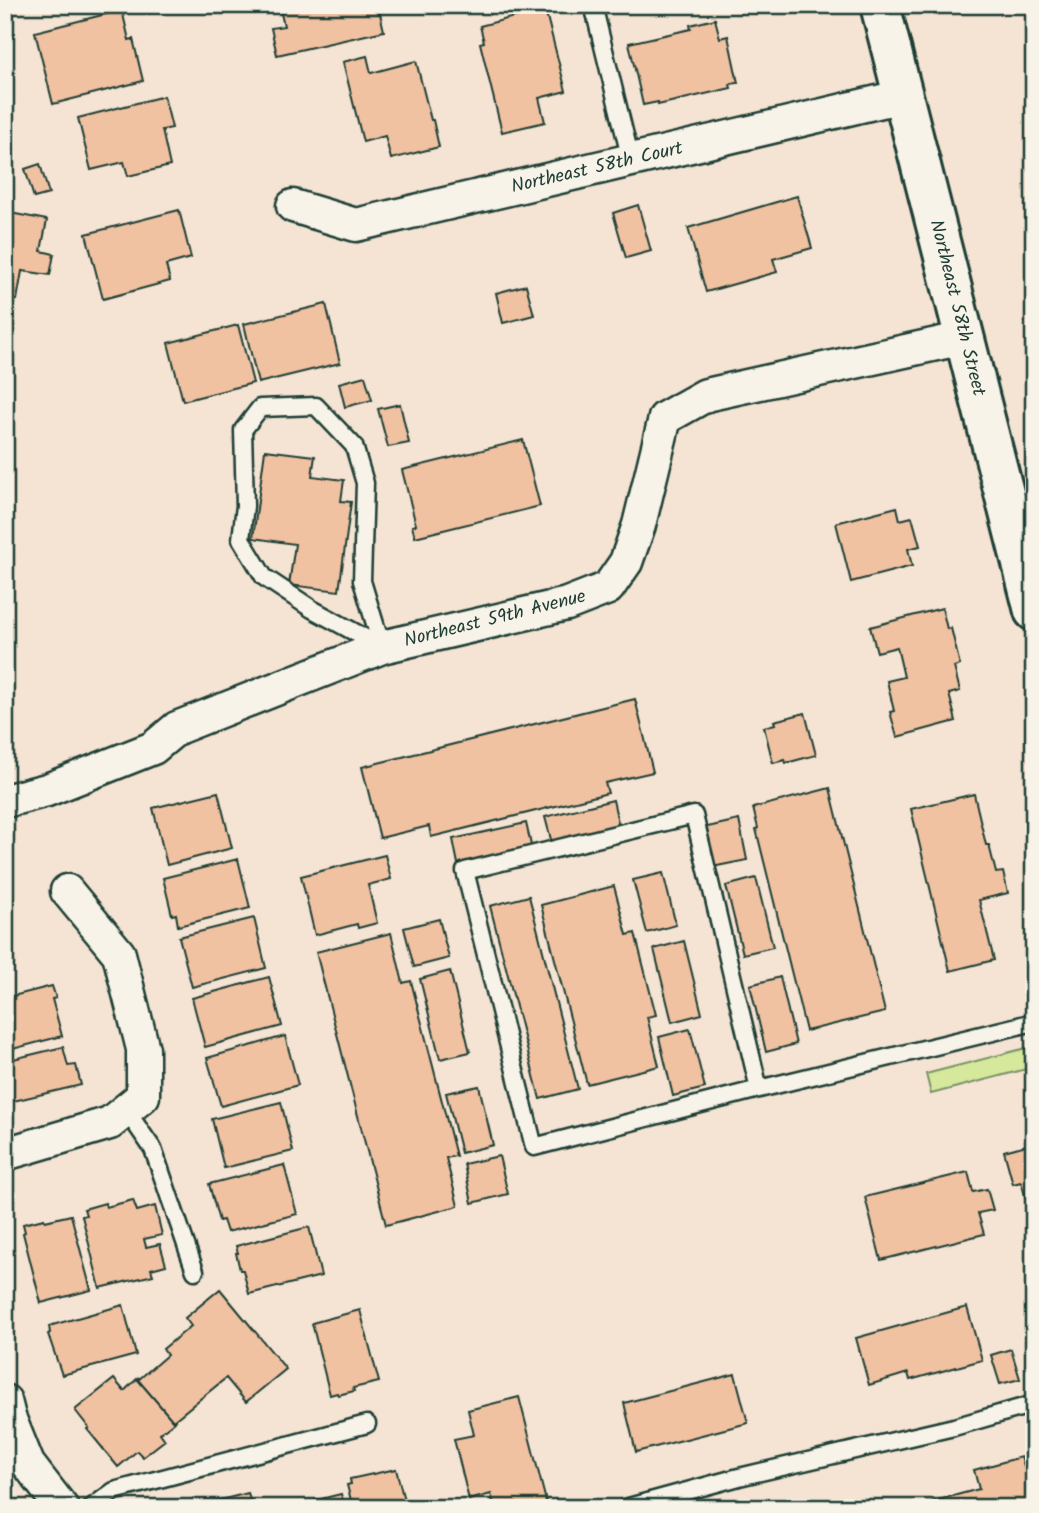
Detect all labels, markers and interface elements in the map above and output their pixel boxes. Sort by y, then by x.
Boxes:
street label: Northeast 58th Court [508,134,686,202]
street label: Northeast 58th Street [921,217,994,400]
street label: Northeast 59th Avenue [401,582,589,656]

